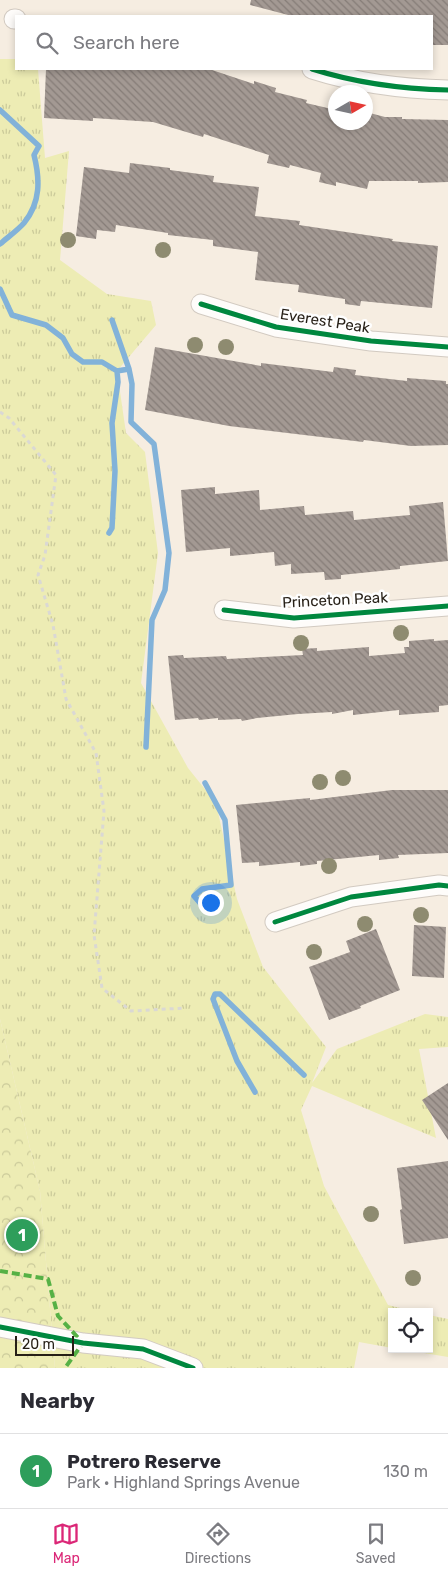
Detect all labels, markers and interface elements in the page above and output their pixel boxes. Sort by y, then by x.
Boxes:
search box [15,15,433,70]
icon: search [33,29,61,57]
text: Search here [73,31,180,54]
north arrow [328,85,373,130]
street label: Everest Peak [279,305,371,337]
street label: Princeton Peak [282,588,389,612]
your location [198,890,224,916]
pin: 1 [6,1216,38,1254]
map controls [388,1308,433,1353]
button: locate [388,1308,433,1353]
scale bar [15,1333,74,1356]
text: 20 m [22,1336,55,1353]
text: Nearby [20,1388,95,1413]
text: Potrero Reserve [67,1450,221,1473]
text: 1 [32,1462,40,1481]
text: 130 m [383,1462,428,1481]
text: Park · Highland Springs Avenue [67,1473,300,1492]
tab: Map [52,1520,80,1567]
tab: Directions [185,1520,251,1567]
tab: Saved [356,1520,396,1567]

